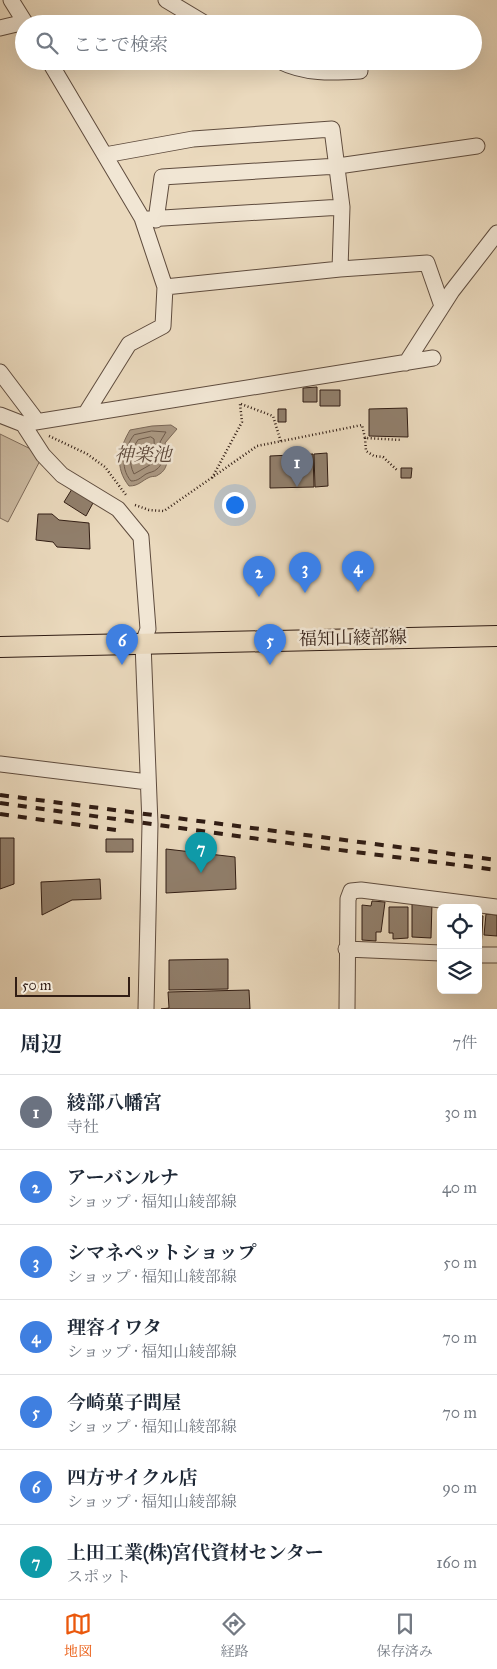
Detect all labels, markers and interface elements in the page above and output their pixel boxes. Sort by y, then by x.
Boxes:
search box [15,15,482,70]
icon: search [33,29,61,57]
text: ここで検索 [73,33,168,56]
water label: 神楽池 [114,443,173,466]
pin: 1 [281,446,313,487]
your location [222,492,248,518]
pin: 4 [342,551,374,592]
pin: 3 [289,552,321,593]
pin: 2 [243,556,275,597]
pin: 6 [106,624,138,665]
pin: 5 [254,624,286,665]
street label: 福知山綾部線 [299,626,407,650]
pin: 7 [185,832,217,873]
map controls [437,904,482,994]
button: locate [437,904,482,949]
button: layers [437,949,482,994]
scale bar [15,974,130,997]
text: 50 m [22,977,51,994]
text: 周辺 [20,1031,62,1057]
text: 7件 [452,1033,477,1052]
text: 綾部八幡宮 [67,1091,162,1114]
text: 1 [33,1103,39,1122]
text: 30 m [444,1103,477,1122]
text: 寺社 [67,1117,99,1136]
text: アーバンルナ [67,1166,179,1189]
text: 2 [32,1178,40,1197]
text: 40 m [442,1178,477,1197]
text: ショップ · 福知山綾部線 [67,1192,237,1211]
text: シマネペットショップ [67,1241,257,1264]
text: 3 [33,1253,39,1272]
text: 50 m [443,1253,477,1272]
text: ショップ · 福知山綾部線 [67,1267,237,1286]
text: 理容イワタ [67,1316,162,1339]
text: 4 [32,1328,40,1347]
text: 70 m [442,1328,477,1347]
text: ショップ · 福知山綾部線 [67,1342,237,1361]
text: 今崎菓子問屋 [67,1391,181,1414]
text: 5 [32,1403,40,1422]
text: 70 m [442,1403,477,1422]
text: ショップ · 福知山綾部線 [67,1417,237,1436]
text: 四方サイクル店 [67,1466,198,1489]
text: 6 [32,1478,40,1497]
text: 90 m [442,1478,477,1497]
text: ショップ · 福知山綾部線 [67,1492,237,1511]
text: 上田工業(株)宮代資材センター [67,1541,324,1564]
text: 7 [32,1553,40,1572]
text: 160 m [436,1553,477,1572]
text: スポット [67,1567,131,1586]
tab: 地図 [64,1610,92,1660]
tab: 経路 [220,1610,248,1660]
tab: 保存済み [377,1610,433,1660]

